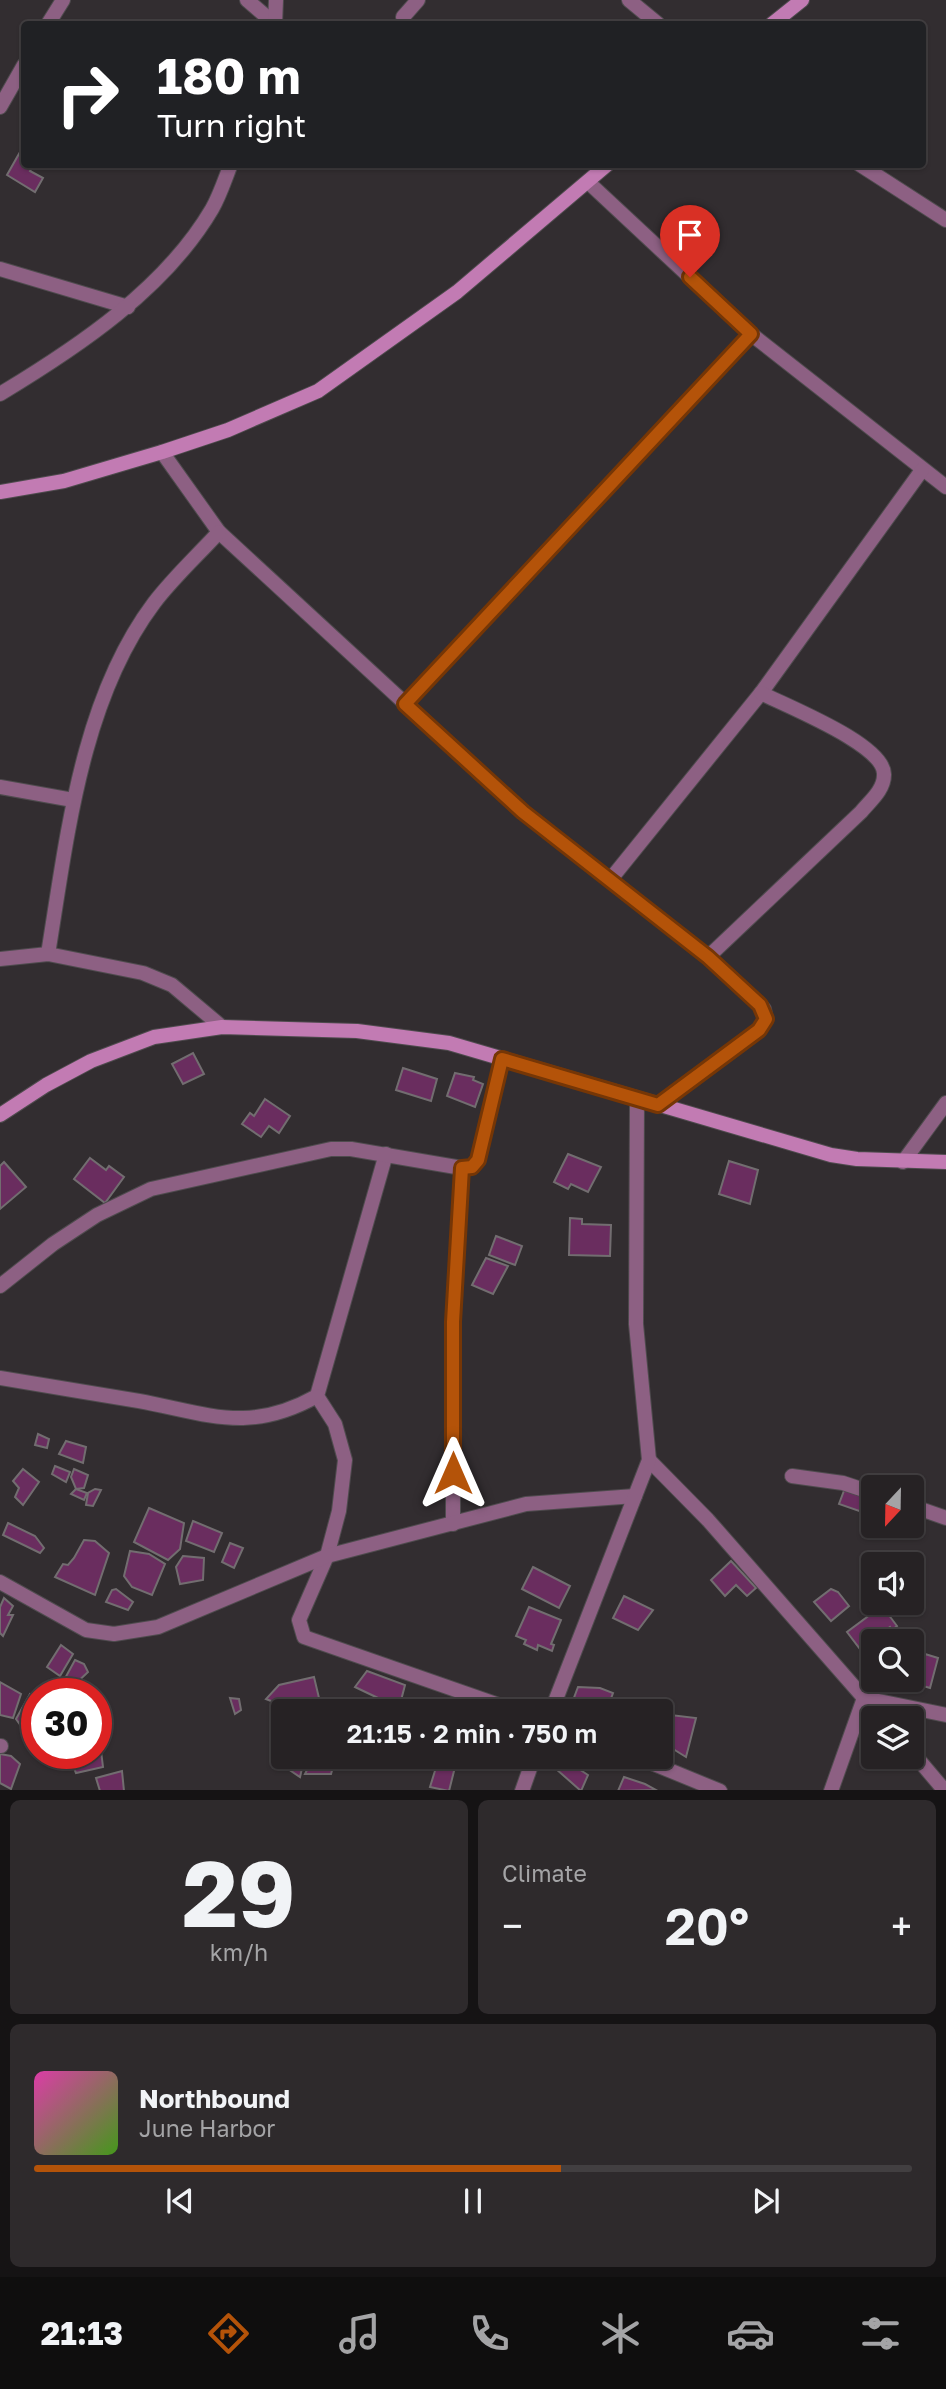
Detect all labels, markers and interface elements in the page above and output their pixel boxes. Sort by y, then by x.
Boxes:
text: 180 m [157,46,301,105]
icon: right [42,49,133,140]
text: Turn right [157,106,306,144]
pin [660,205,720,277]
icon: arrive [671,216,709,254]
position arrow [416,1436,490,1510]
north arrow [861,1475,924,1538]
map controls [861,1475,924,1769]
button: sound [861,1552,924,1615]
button: search [861,1629,924,1692]
speed limit sign: 30 [21,1678,112,1769]
button: layers [861,1706,924,1769]
text: 21:15 · 2 min · 750 m [347,1718,597,1749]
text: 29 [182,1838,296,1947]
text: Climate [502,1859,587,1887]
text: 20° [665,1894,749,1956]
text: − [502,1903,523,1948]
text: + [891,1903,912,1948]
text: km/h [210,1938,268,1966]
text: Northbound [139,2083,290,2114]
text: June Harbor [139,2114,275,2142]
icon: previous [161,2182,199,2220]
icon: pause [454,2182,492,2220]
icon: next [747,2182,785,2220]
icon: directions [204,2309,253,2358]
icon: music [335,2309,384,2358]
icon: phone [465,2309,514,2358]
icon: climate [596,2309,645,2358]
icon: car [726,2309,775,2358]
icon: filters [856,2309,905,2358]
text: 21:13 [41,2314,123,2352]

